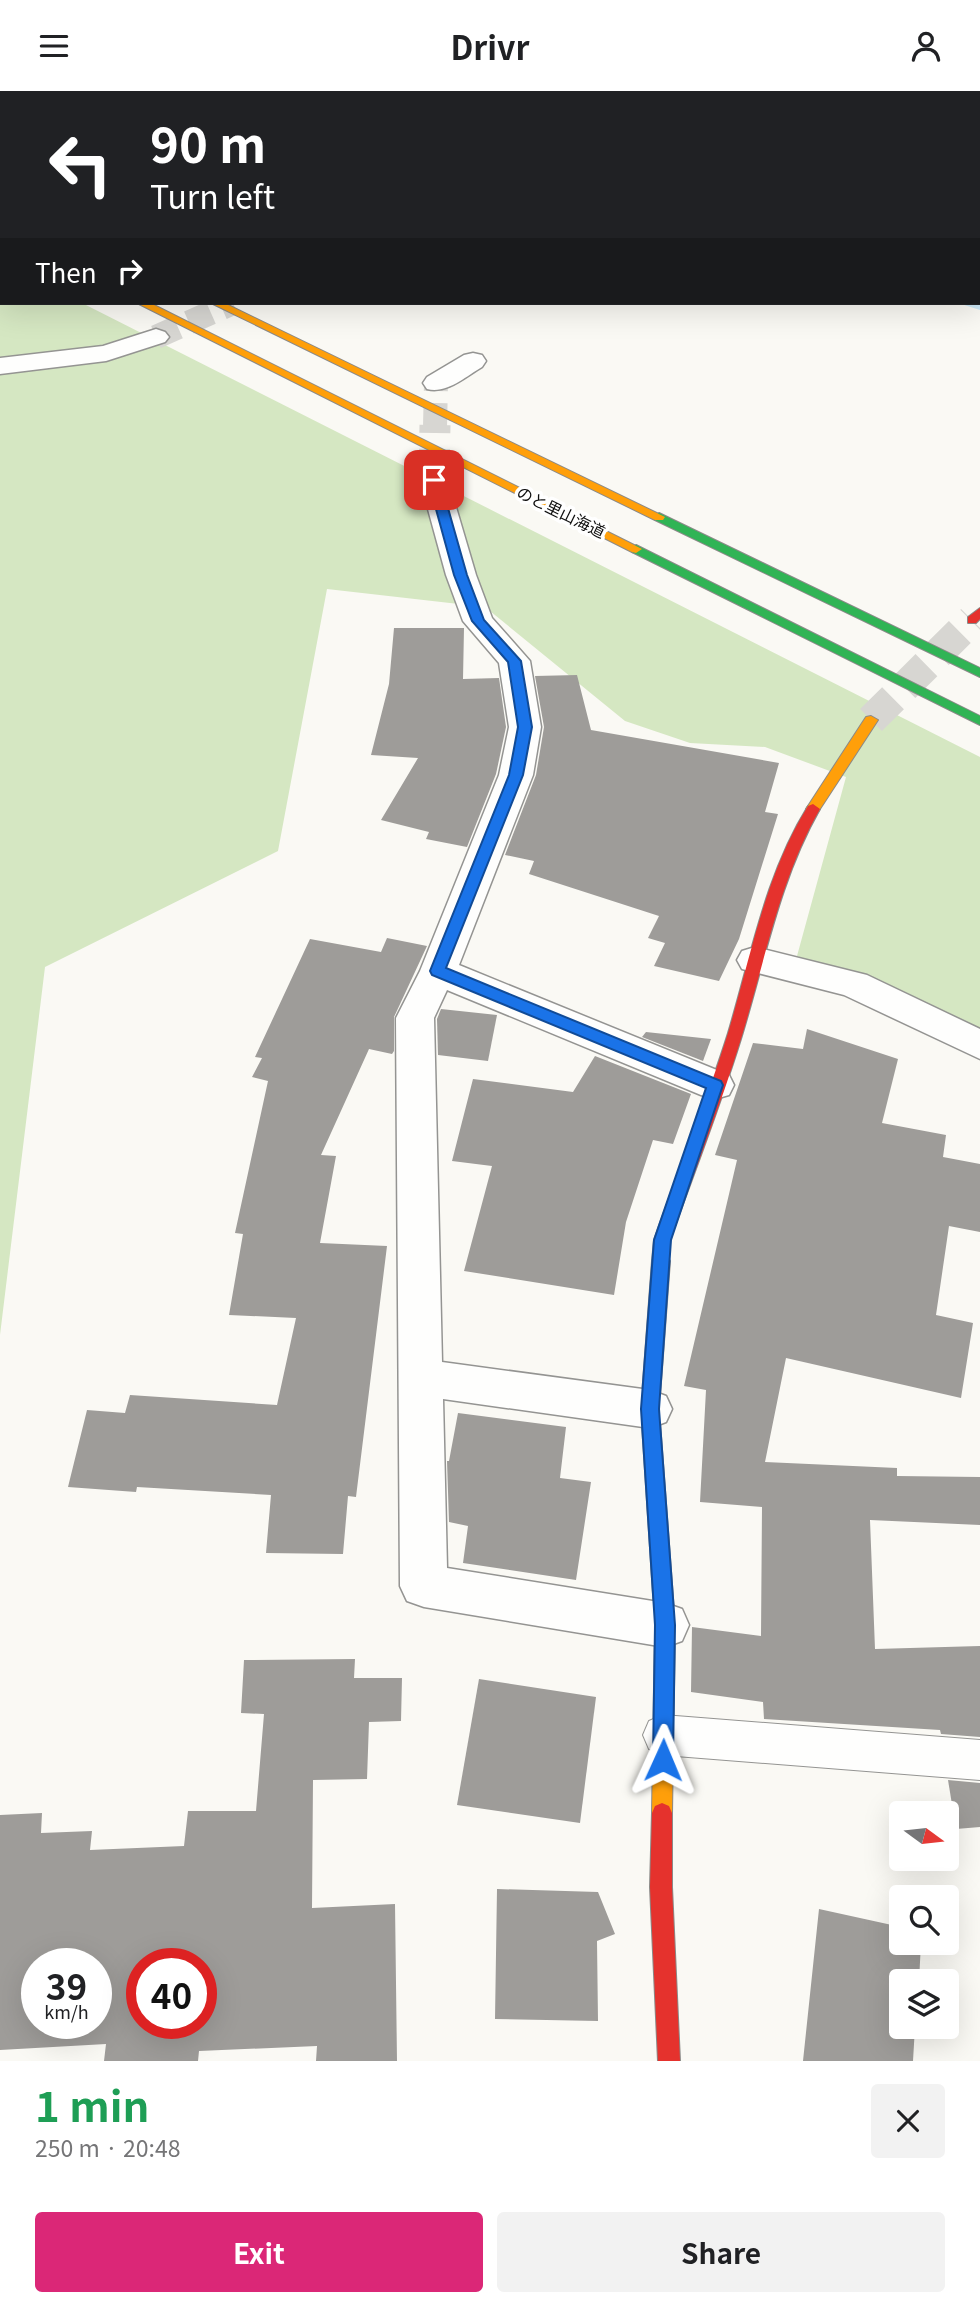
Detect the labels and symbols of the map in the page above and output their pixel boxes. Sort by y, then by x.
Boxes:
pin [404,450,464,510]
street label: のと里山海道 [513,479,610,543]
position arrow [626,1723,700,1797]
north arrow [889,1801,959,1871]
speed limit sign: 40 [126,1948,217,2039]

